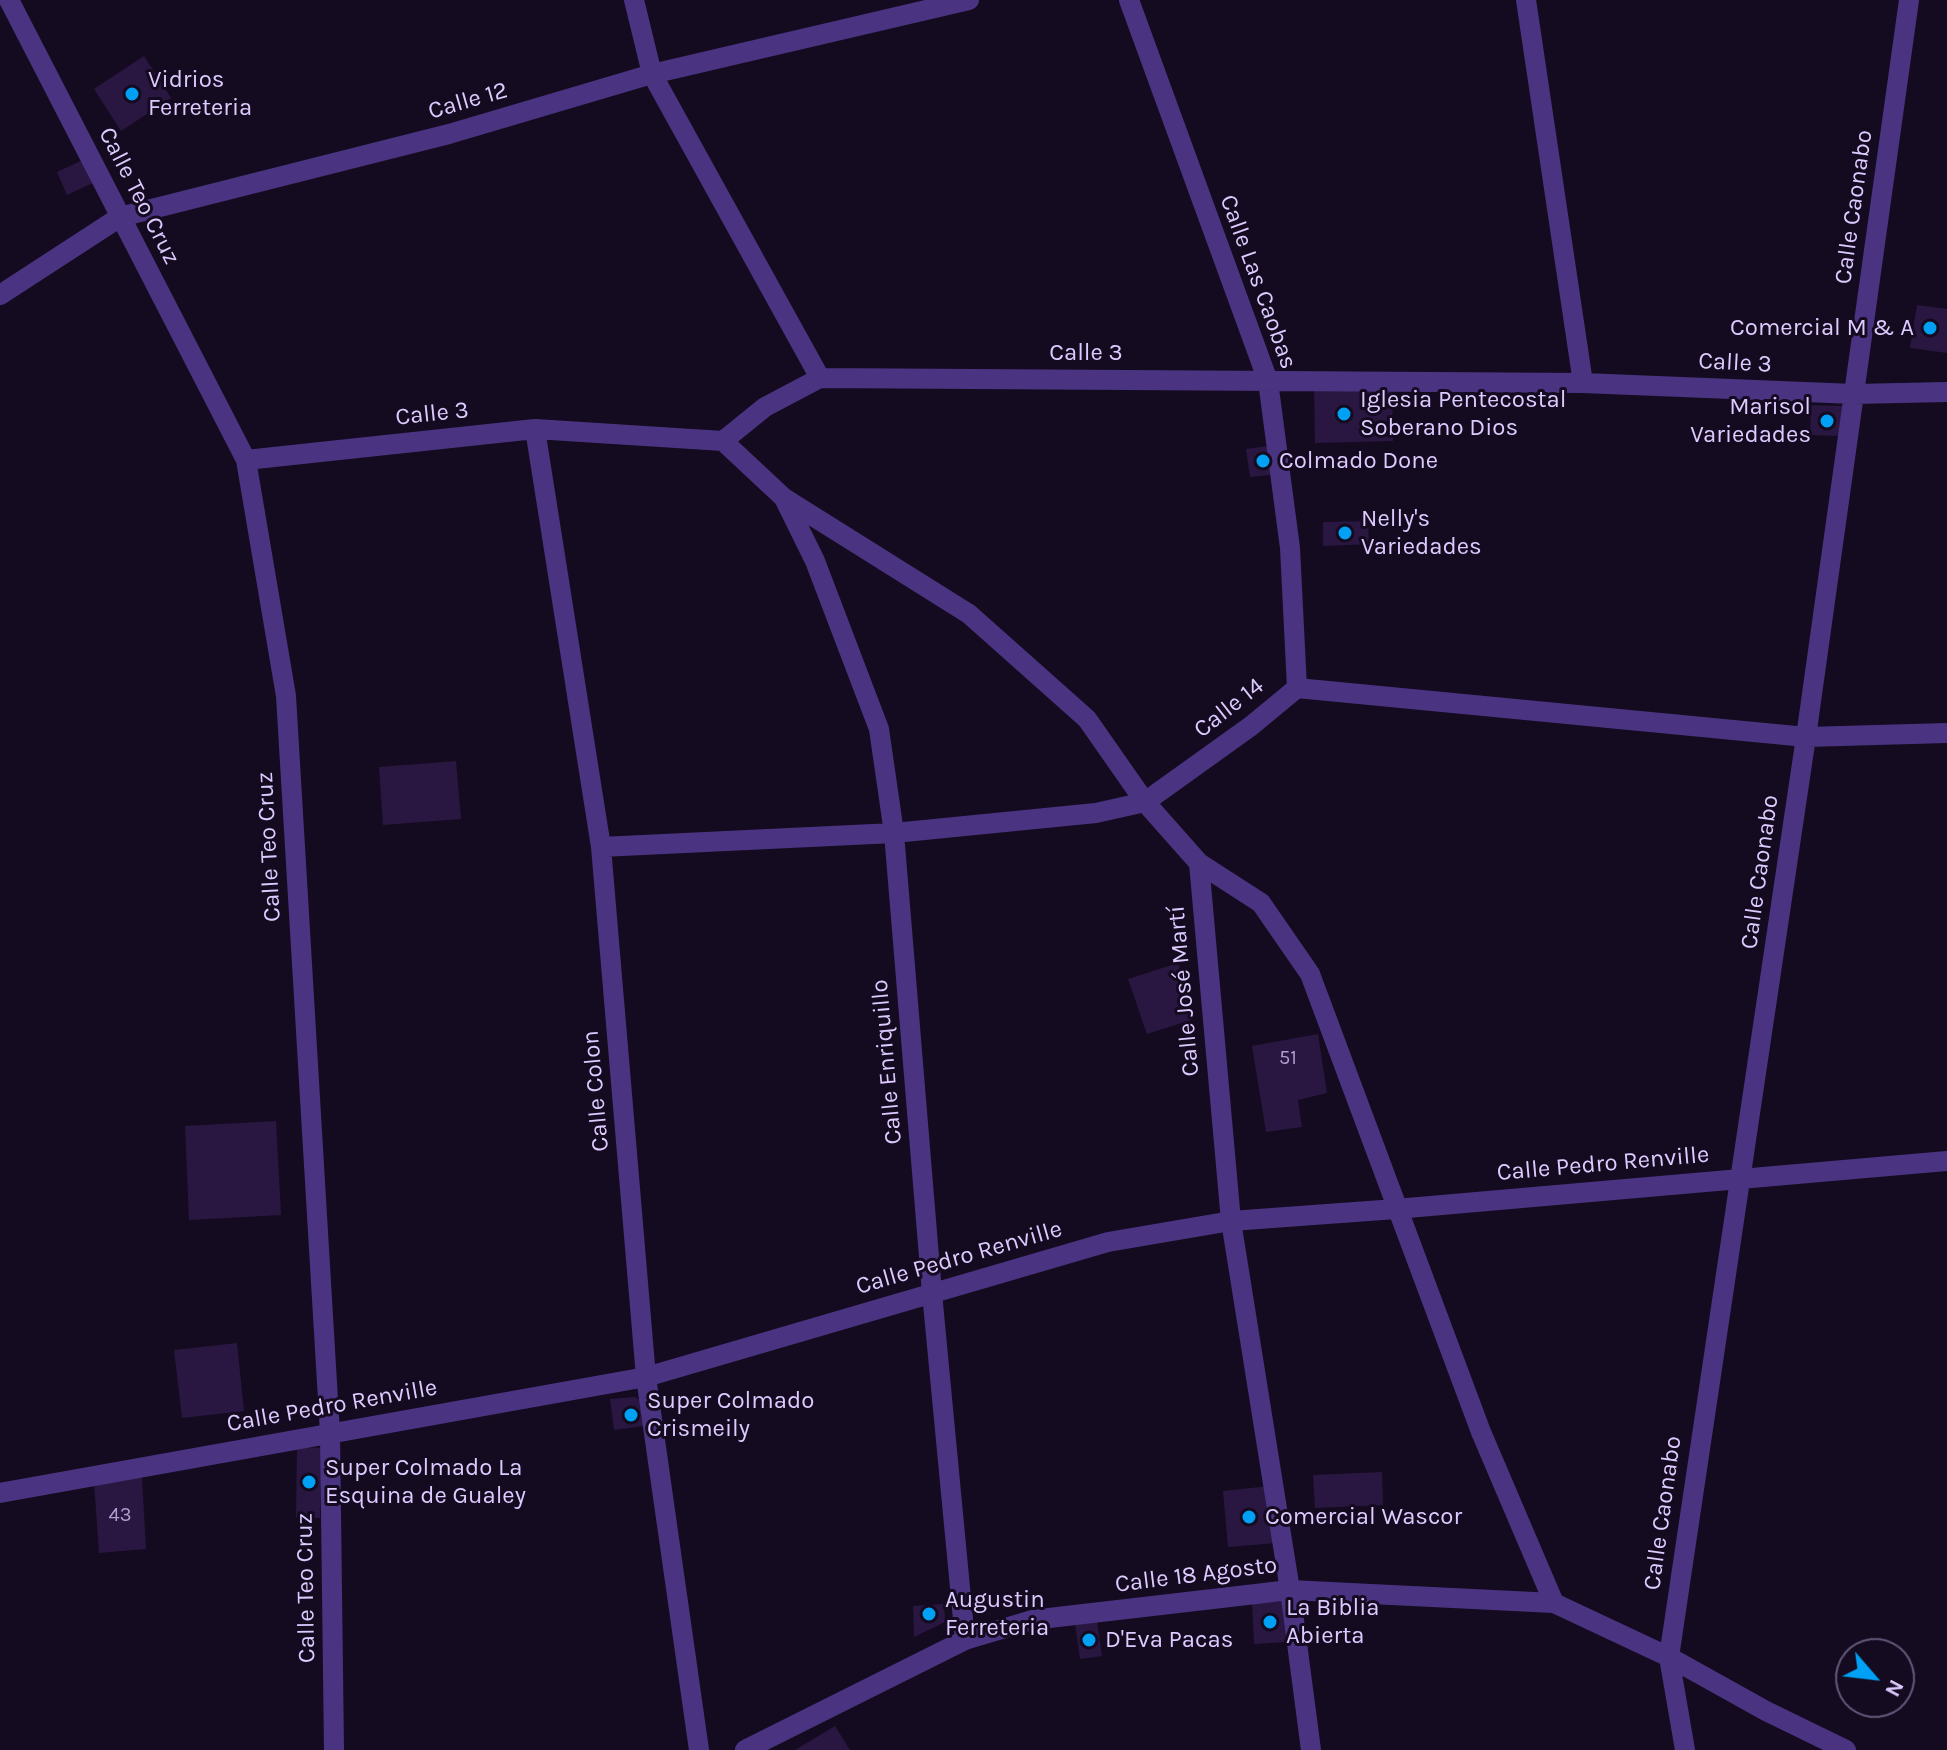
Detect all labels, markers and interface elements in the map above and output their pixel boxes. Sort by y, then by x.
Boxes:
place label: Vidrios Ferreteria [148,66,252,122]
street label: Calle 12 [425,76,511,126]
marker: Vidrios Ferreteria [123,85,141,103]
street label: Calle Teo Cruz [92,123,186,269]
street label: Calle Caonabo [1829,128,1879,286]
street label: Calle Las Caobas [1213,191,1303,373]
place label: Comercial M & A [1730,314,1914,342]
marker: Comercial M & A [1921,319,1939,337]
street label: Calle 3 [1049,339,1123,367]
street label: Calle 3 [1698,347,1772,379]
place label: Iglesia Pentecostal Soberano Dios [1360,386,1566,442]
place label: Marisol Variedades [1690,393,1811,449]
street label: Calle 3 [394,396,470,432]
marker: Iglesia Pentecostal Soberano Dios [1335,405,1353,423]
marker: Marisol Variedades [1818,412,1836,430]
place label: Colmado Done [1279,447,1438,475]
marker: Colmado Done [1254,452,1272,470]
place label: Nelly's Variedades [1361,505,1482,561]
marker: Nelly's Variedades [1336,524,1354,542]
street label: Calle 14 [1188,672,1270,744]
street label: Calle Teo Cruz [251,771,287,923]
street label: Calle Caonabo [1735,793,1785,951]
street label: Calle José Martí [1162,904,1206,1078]
street label: Calle Enriquillo [865,978,909,1146]
street label: Calle Colon [576,1029,616,1153]
house number: 51 [1279,1046,1297,1070]
street label: Calle Pedro Renville [1496,1140,1710,1188]
street label: Calle Pedro Renville [853,1215,1065,1301]
street label: Calle Pedro Renville [225,1373,439,1439]
place label: Super Colmado Crismeily [647,1387,814,1443]
marker: Super Colmado Crismeily [622,1406,640,1424]
street label: Calle Caonabo [1638,1434,1688,1592]
place label: Super Colmado La Esquina de Gualey [325,1454,526,1510]
marker: Super Colmado La Esquina de Gualey [300,1473,318,1491]
house number: 43 [109,1503,131,1527]
place label: Comercial Wascor [1265,1503,1462,1531]
marker: Comercial Wascor [1240,1508,1258,1526]
street label: Calle Teo Cruz [290,1513,322,1663]
street label: Calle 18 Agosto [1113,1551,1279,1599]
place label: Augustin Ferreteria [945,1586,1049,1642]
place label: La Biblia Abierta [1286,1594,1380,1650]
marker: Augustin Ferreteria [920,1605,938,1623]
marker: La Biblia Abierta [1261,1613,1279,1631]
place label: D'Eva Pacas [1105,1626,1233,1654]
marker: D'Eva Pacas [1080,1631,1098,1649]
north arrow [1835,1638,1915,1718]
text: N [1879,1675,1910,1701]

